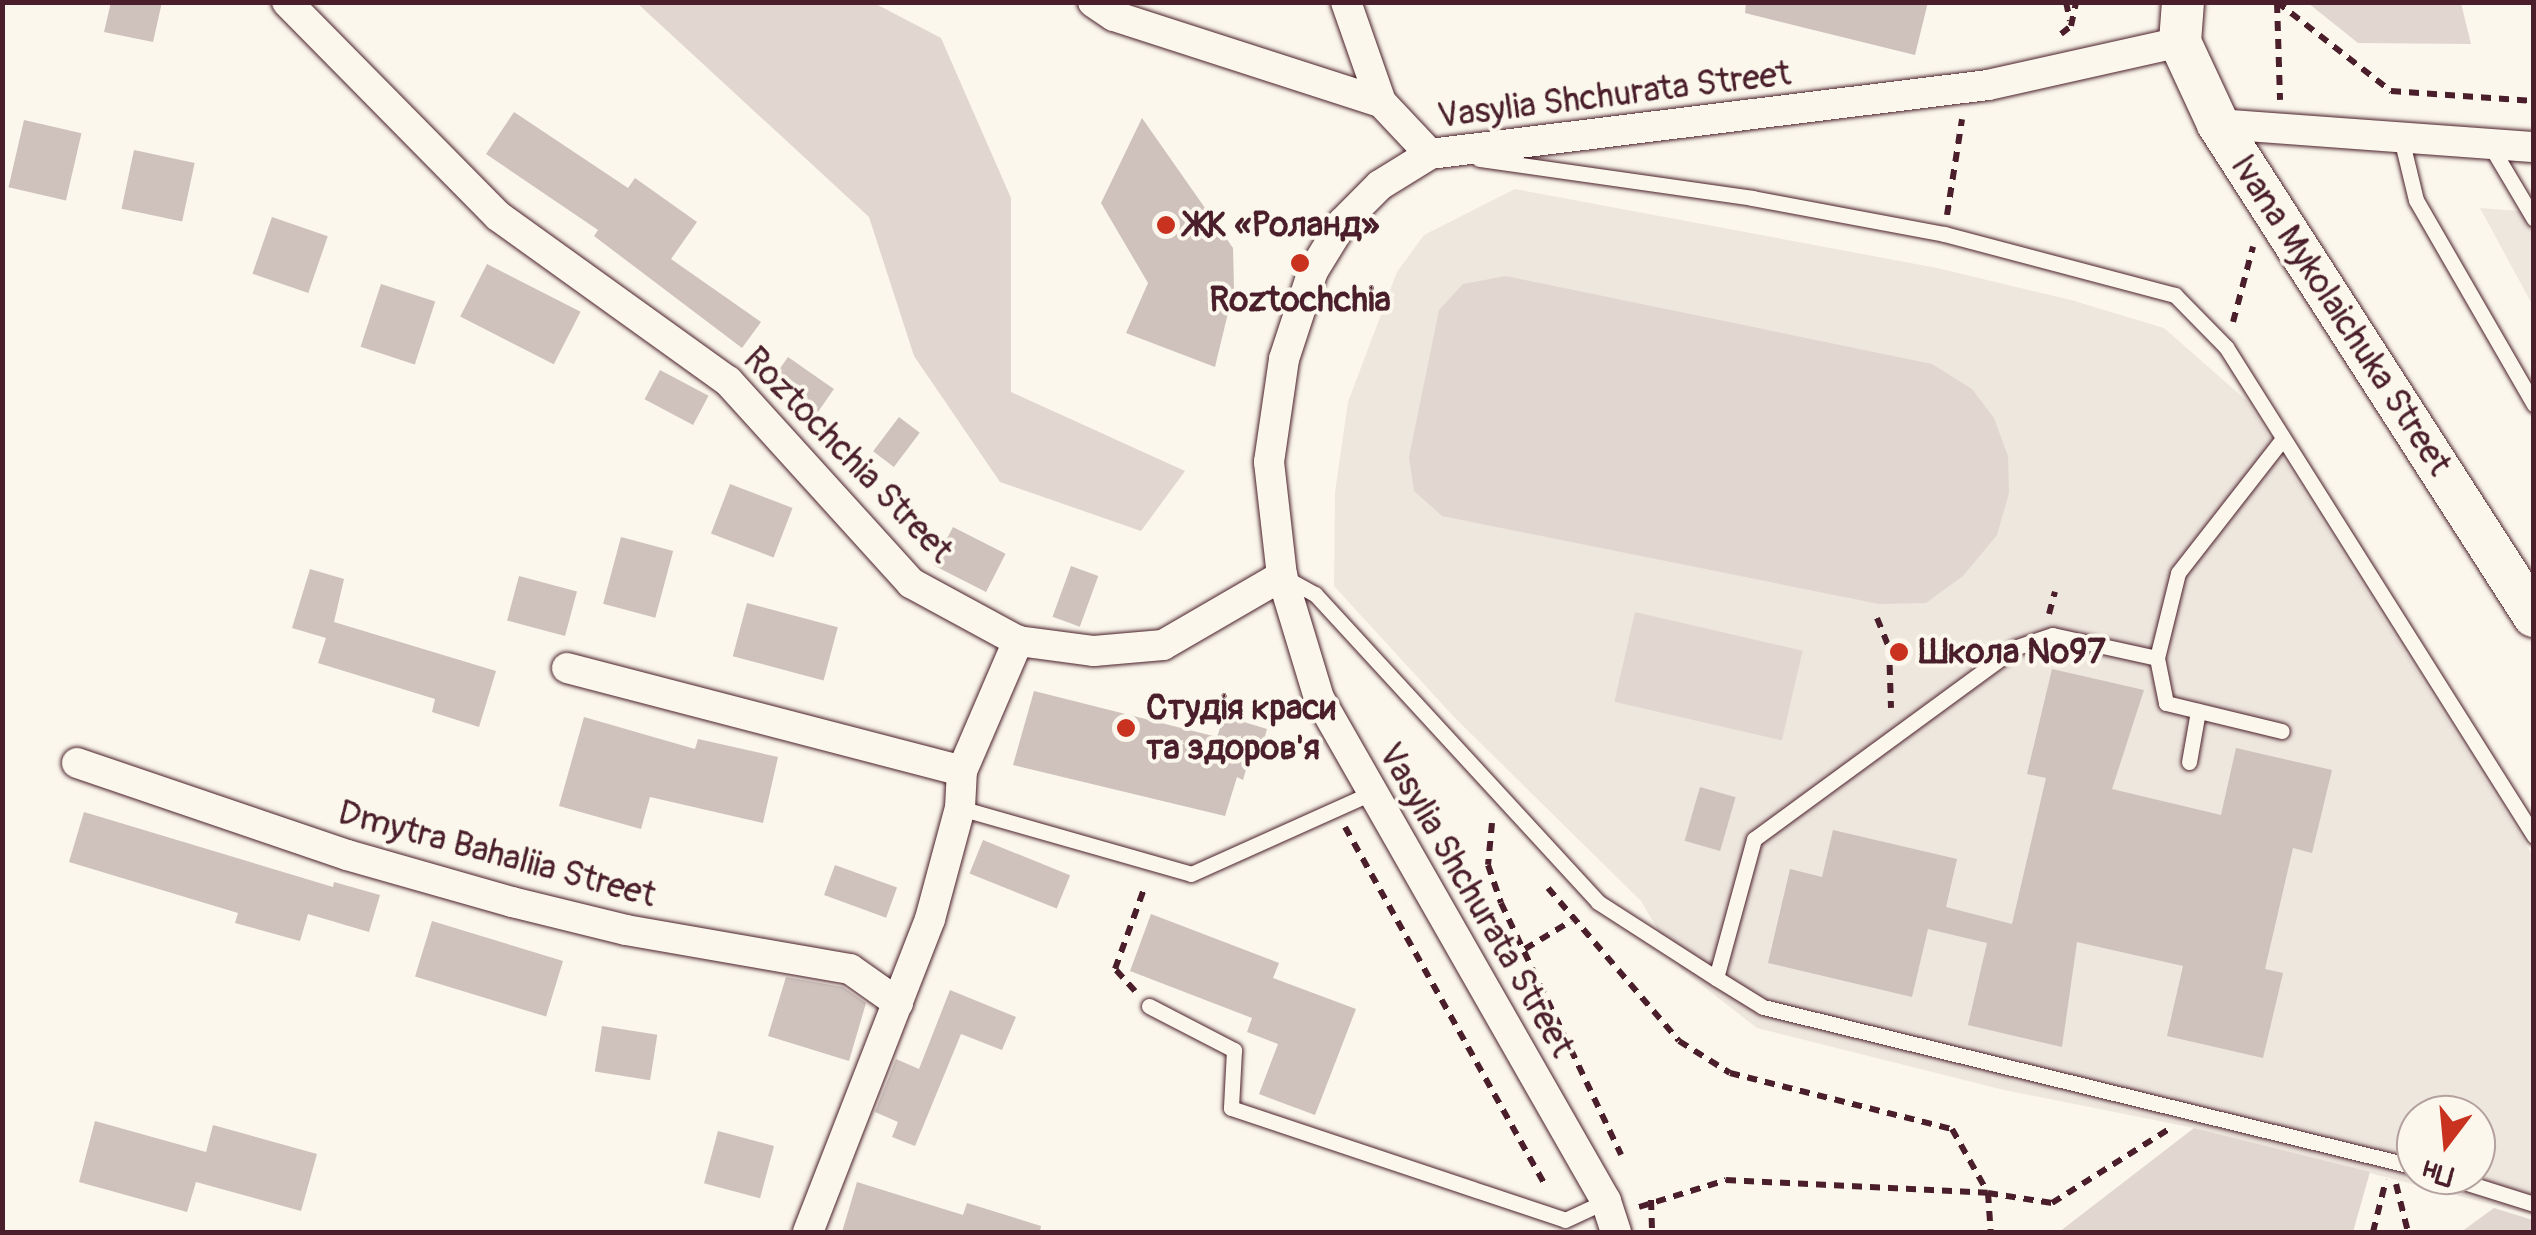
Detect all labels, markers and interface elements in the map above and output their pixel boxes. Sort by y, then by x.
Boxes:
street label: Vasylia Shchurata Street [1435,52,1793,138]
street label: Ivana Mykolaichuka Street [2222,147,2460,483]
place label: ЖК «Роланд» [1186,204,1379,246]
marker: ЖК «Роланд» [1155,214,1177,236]
marker: Roztochchia [1289,252,1311,274]
place label: Roztochchia [1209,279,1391,321]
street label: Roztochchia Street [734,338,962,572]
place label: Школа №97 [1919,631,2106,673]
marker: Школа №97 [1888,641,1910,663]
place label: Студія краси та здоров'я [1146,687,1336,769]
marker: Студія краси та здоров'я [1115,717,1137,739]
street label: Vasylia Shchurata Street [1369,736,1583,1064]
street label: Dmytra Bahaliia Street [334,791,660,917]
north arrow [2396,1095,2496,1195]
text: Пн [2419,1151,2458,1193]

